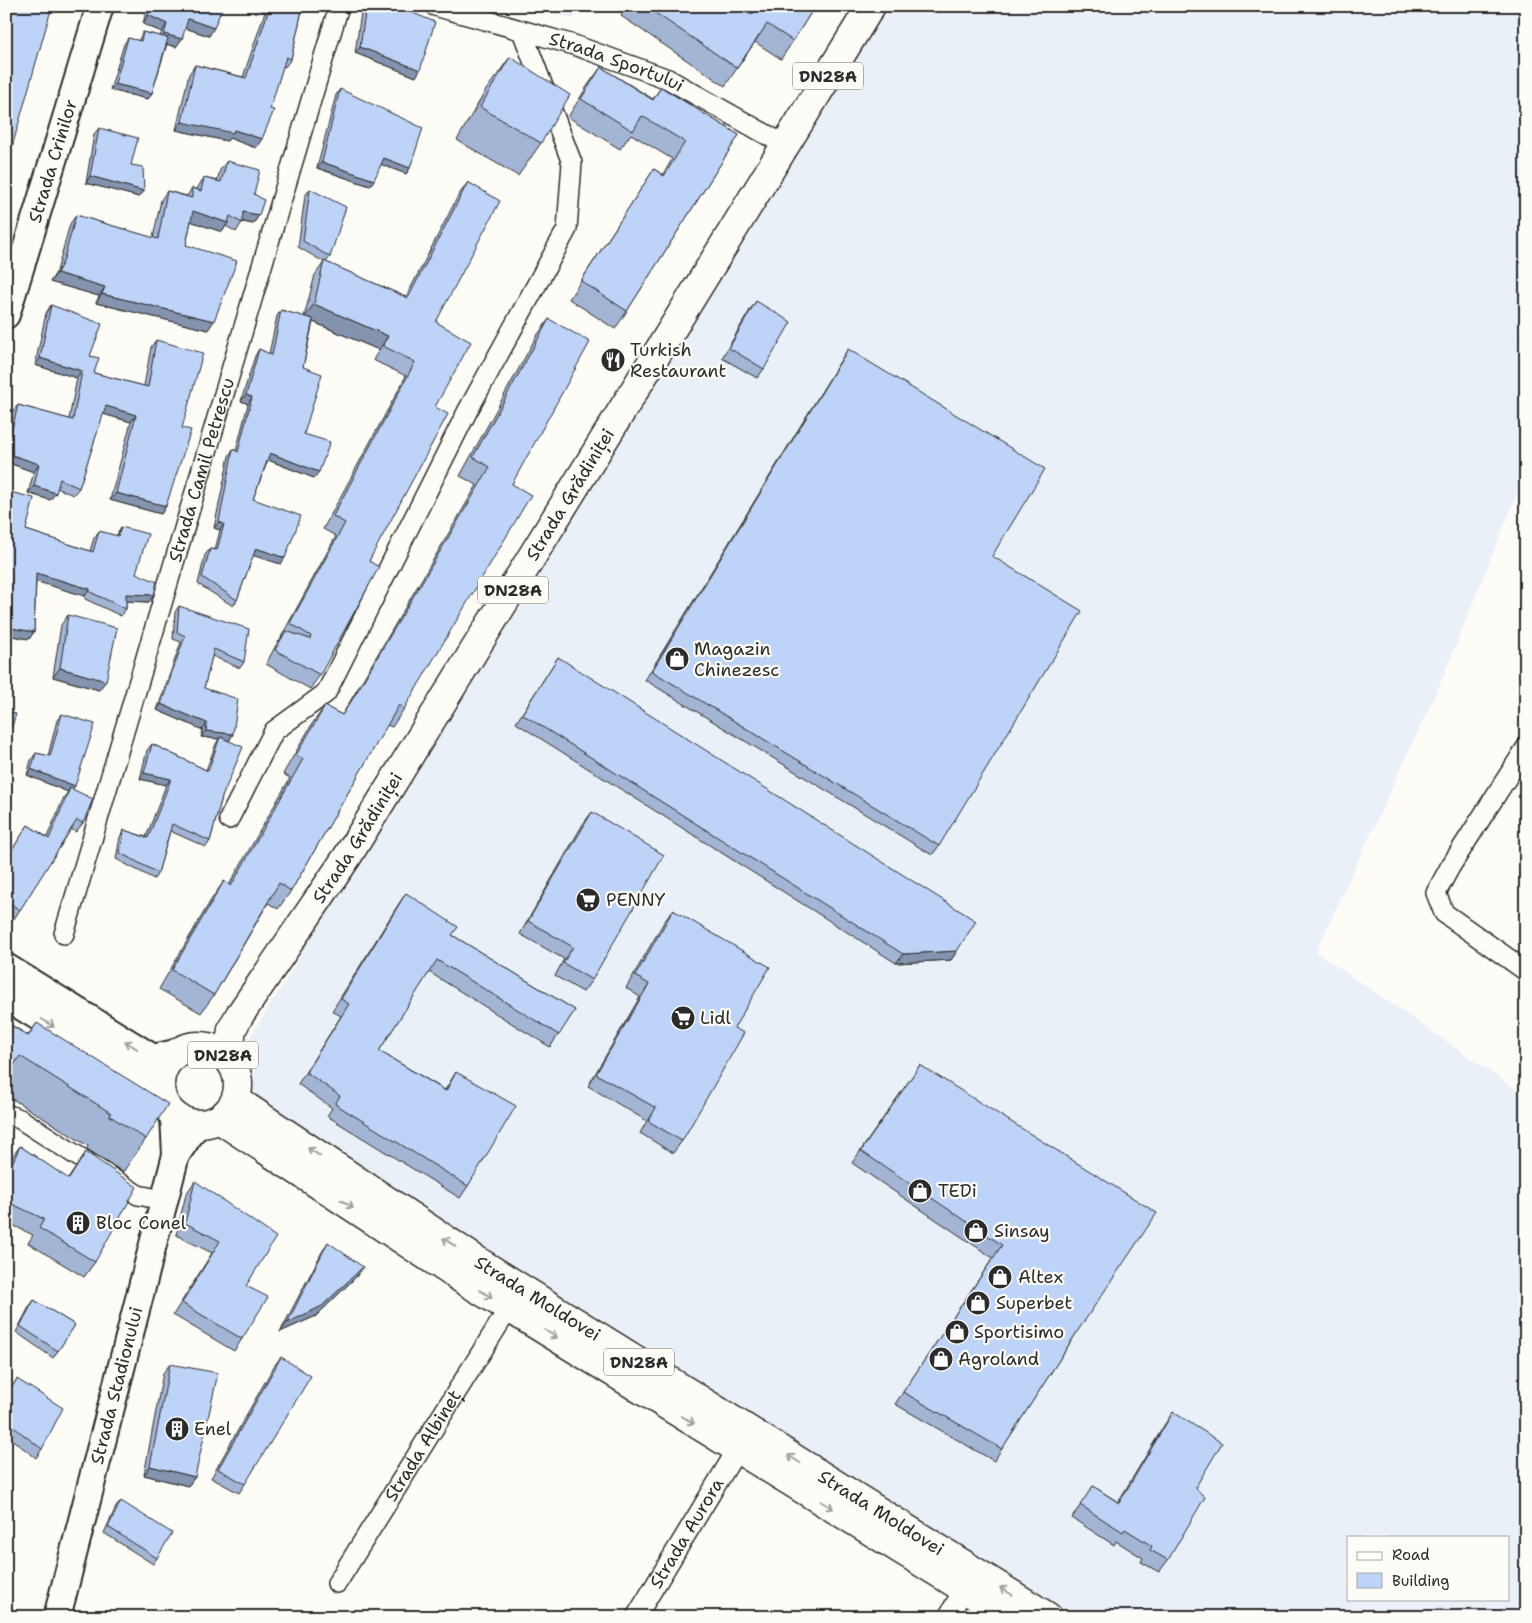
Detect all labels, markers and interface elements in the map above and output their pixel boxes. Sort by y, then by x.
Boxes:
street label: Strada Sportului [546,27,688,98]
road number: DN28A [793,62,863,90]
street label: Strada Crinilor [23,96,83,226]
place label: Turkish Restaurant [630,338,726,383]
restaurant icon: Turkish Restaurant [600,347,626,373]
street label: Strada Camil Petrescu [163,375,240,565]
street label: Strada Grădiniței [520,424,620,565]
road number: DN28A [478,576,548,604]
place label: Magazin Chinezesc [694,637,779,682]
shop icon: Magazin Chinezesc [664,646,690,672]
street label: Strada Grădiniței [307,768,408,908]
supermarket icon: PENNY [575,887,601,913]
place label: PENNY [606,888,666,912]
supermarket icon: Lidl [670,1005,696,1031]
place label: Lidl [700,1006,732,1030]
one-way arrow [40,1018,54,1028]
one-way arrow [125,1039,139,1049]
road number: DN28A [188,1042,258,1068]
one-way arrow [307,1147,321,1157]
shop icon: TEDi [907,1178,933,1204]
place label: TEDi [938,1179,977,1203]
one-way arrow [340,1199,354,1209]
building icon: Bloc Conel [65,1210,91,1236]
place label: Bloc Conel [96,1211,187,1235]
shop icon: Sinsay [963,1218,989,1244]
place label: Sinsay [994,1219,1050,1243]
one-way arrow [442,1237,456,1247]
street label: Strada Moldovei [470,1250,605,1347]
shop icon: Altex [987,1264,1013,1290]
place label: Altex [1018,1265,1063,1289]
one-way arrow [478,1289,492,1299]
shop icon: Superbet [965,1290,991,1316]
place label: Superbet [996,1291,1072,1315]
street label: Strada Stadionului [85,1304,148,1467]
shop icon: Sportisimo [944,1319,970,1345]
place label: Sportisimo [974,1320,1064,1344]
one-way arrow [543,1330,557,1340]
shop icon: Agroland [928,1346,954,1372]
place label: Agroland [958,1347,1039,1371]
road number: DN28A [604,1348,674,1375]
street label: Strada Albineț [379,1385,467,1506]
building icon: Enel [164,1416,190,1442]
one-way arrow [681,1416,695,1426]
place label: Enel [194,1417,232,1441]
one-way arrow [787,1454,801,1465]
street label: Strada Moldovei [814,1465,949,1561]
street label: Strada Aurora [644,1474,729,1593]
one-way arrow [820,1500,834,1510]
legend [1347,1536,1510,1600]
text: Road [1392,1545,1430,1565]
text: Building [1392,1571,1449,1591]
one-way arrow [1000,1586,1014,1596]

